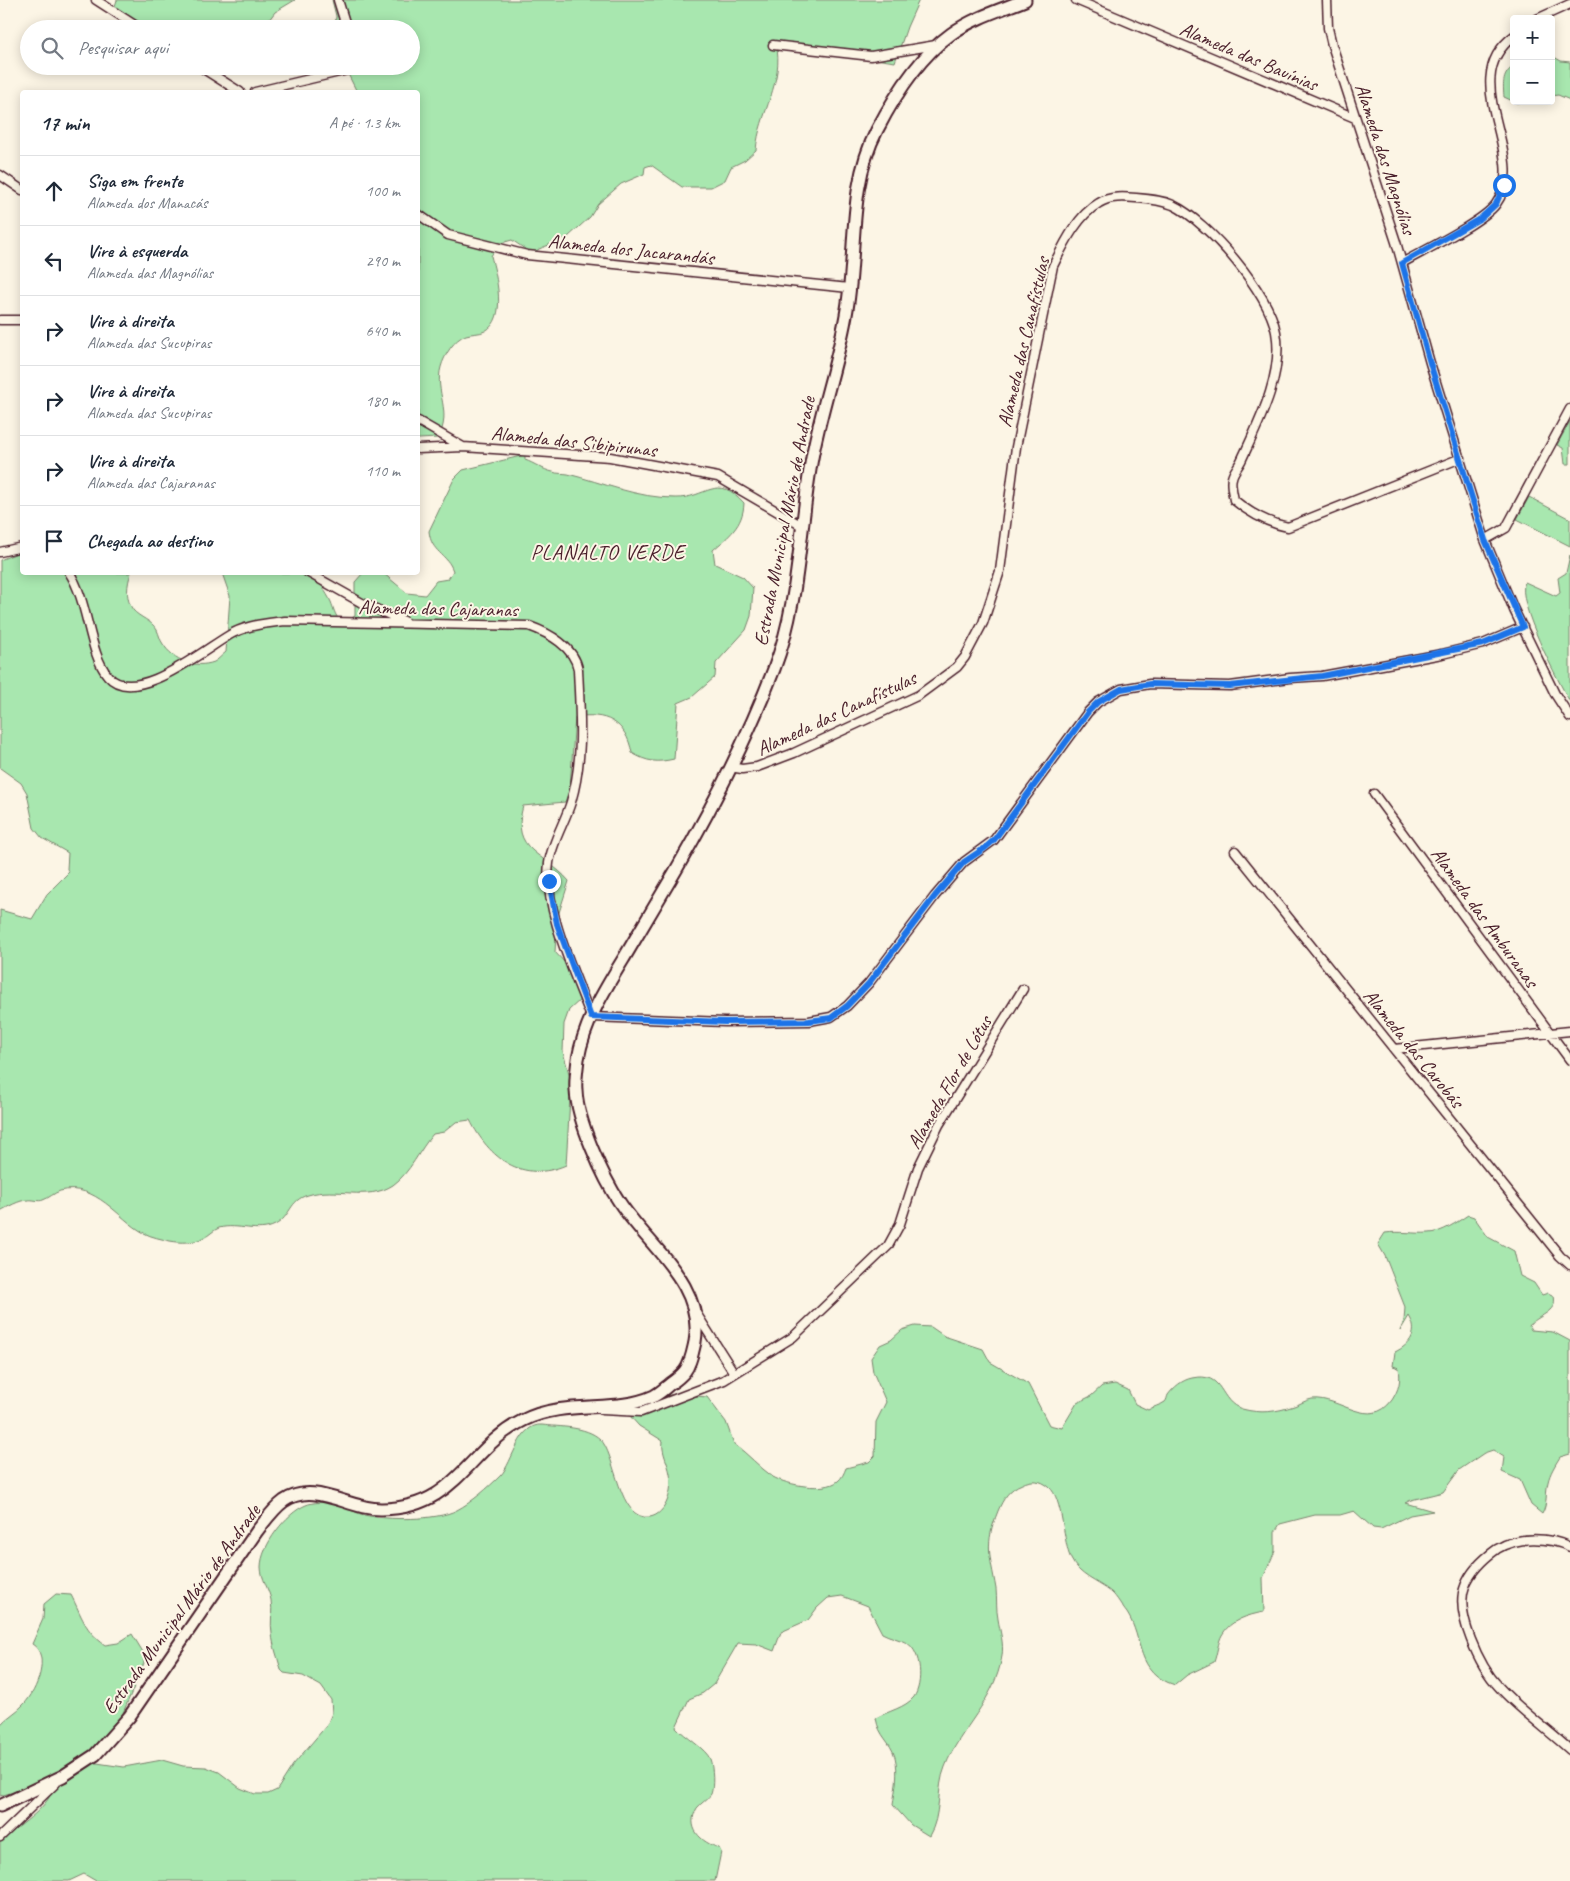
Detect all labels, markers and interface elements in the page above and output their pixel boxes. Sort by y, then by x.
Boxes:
map controls [1510,15,1555,105]
button: + [1510,15,1555,60]
street label: Alameda das Bauínias [1176,16,1323,98]
search box [20,20,420,75]
icon: search [38,34,66,62]
text: Pesquisar aqui [78,36,168,60]
button: − [1510,60,1555,105]
street label: Alameda das Magnólias [1349,80,1422,240]
text: 17 min [40,110,90,136]
text: A pé · 1.3 km [329,113,400,133]
text: Siga em frente [87,169,183,193]
route start [1493,174,1516,197]
icon: ahead [40,177,68,205]
text: 100 m [366,181,400,201]
text: Alameda dos Manacás [87,193,208,213]
street label: Alameda dos Jacarandás [547,228,717,271]
text: Vire à esquerda [87,239,187,263]
icon: left [40,247,68,275]
text: 290 m [366,251,400,271]
street label: Alameda das Canafístulas [992,253,1056,429]
text: Alameda das Magnólias [87,263,213,283]
text: Vire à direita [87,309,174,333]
icon: right [40,317,68,345]
text: 640 m [366,321,400,341]
text: Alameda das Sucupiras [87,333,211,353]
text: Vire à direita [87,379,174,403]
icon: right [40,387,68,415]
text: 180 m [366,391,400,411]
street label: Estrada Municipal Mário de Andrade [748,393,821,648]
text: Alameda das Sucupiras [87,403,211,423]
street label: Alameda das Sibipirunas [490,420,660,463]
text: Vire à direita [87,449,174,473]
icon: right [40,457,68,485]
text: 110 m [366,461,400,481]
text: Alameda das Cajaranas [87,473,215,493]
icon: arrive [40,527,68,555]
text: Chegada ao destino [87,529,213,553]
district label: PLANALTO VERDE [531,539,687,565]
street label: Alameda das Cajaranas [358,595,520,622]
street label: Alameda das Canafístulas [752,665,922,761]
street label: Alameda das Amburanas [1425,842,1545,994]
route end [538,870,561,893]
street label: Alameda das Carobás [1358,984,1471,1115]
street label: Alameda Flor de Lótus [901,1009,999,1153]
street label: Estrada Municipal Mário de Andrade [97,1498,267,1719]

